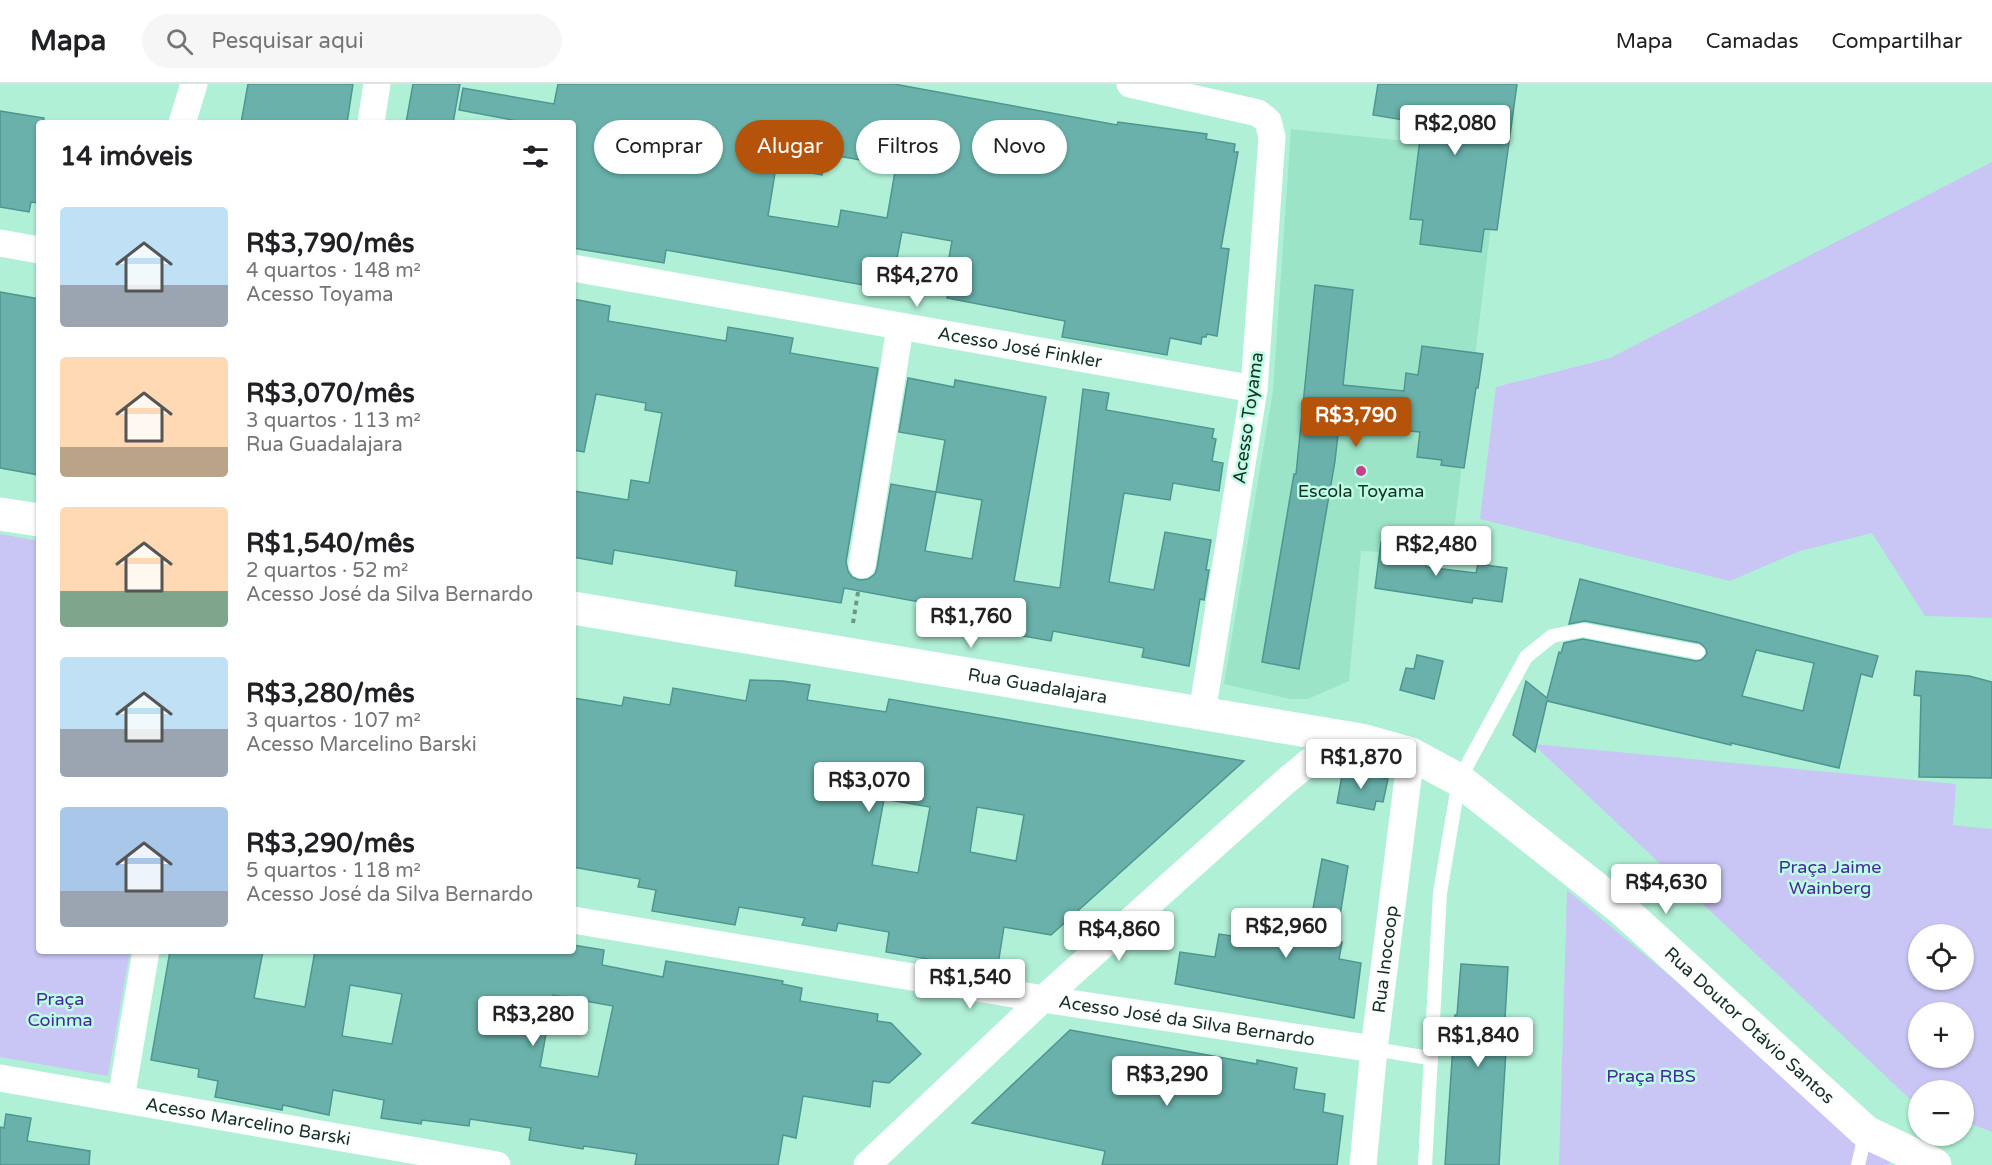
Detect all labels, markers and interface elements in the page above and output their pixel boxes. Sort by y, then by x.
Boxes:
search box [142,14,562,68]
text: Mapa [30,24,106,58]
icon: search [163,25,196,58]
text: Pesquisar aqui [211,28,364,54]
text: Mapa [1616,29,1673,54]
text: Camadas [1706,29,1798,54]
text: Compartilhar [1831,29,1962,54]
pin: R$2,080 [1400,105,1510,156]
text: R$2,080 [1414,112,1496,136]
chip: Comprar [594,120,723,174]
chip: Alugar [735,120,844,174]
chip: Filtros [856,120,960,174]
chip: Novo [972,120,1067,174]
icon: filters [519,140,552,173]
text: 14 imóveis [60,141,193,172]
text: R$3,790/mês [246,228,415,259]
icon: home [108,231,180,303]
pin: R$4,270 [862,257,972,308]
text: 4 quartos · 148 m² [246,259,421,283]
text: R$4,270 [876,264,958,288]
text: Acesso Toyama [246,283,394,307]
street label: Acesso José Finkler [936,322,1104,373]
street label: Acesso Toyama [1228,351,1268,485]
text: R$3,070/mês [246,378,415,409]
icon: home [108,381,180,453]
pin: R$3,790 [1301,397,1411,448]
text: R$3,790 [1315,404,1397,428]
text: 3 quartos · 113 m² [246,409,421,433]
text: Rua Guadalajara [246,433,403,457]
marker: Escola Toyama [1354,464,1368,478]
place label: Escola Toyama [1298,480,1424,502]
pin: R$2,480 [1381,526,1491,577]
text: R$1,540/mês [246,528,415,559]
icon: home [108,531,180,603]
text: R$2,480 [1395,533,1477,557]
text: 2 quartos · 52 m² [246,559,408,583]
text: Acesso José da Silva Bernardo [246,583,533,607]
pin: R$1,760 [916,598,1026,649]
text: R$1,760 [930,605,1012,629]
street label: Rua Guadalajara [966,663,1109,708]
text: R$3,280/mês [246,678,415,709]
icon: home [108,681,180,753]
text: 3 quartos · 107 m² [246,709,421,733]
text: Acesso Marcelino Barski [246,733,477,757]
pin: R$1,870 [1306,739,1416,790]
text: R$1,870 [1320,746,1402,770]
pin: R$3,070 [814,762,924,813]
text: R$3,070 [828,769,910,793]
text: R$3,290/mês [246,828,415,859]
icon: home [108,831,180,903]
park label: Praça Jaime Wainberg [1778,856,1882,899]
text: 5 quartos · 118 m² [246,859,421,883]
pin: R$4,630 [1611,864,1721,915]
text: R$4,630 [1625,871,1707,895]
text: Acesso José da Silva Bernardo [246,883,533,907]
street label: Rua Inocoop [1368,904,1403,1014]
pin: R$2,960 [1231,908,1341,959]
pin: R$4,860 [1064,911,1174,962]
text: R$2,960 [1245,915,1327,939]
text: R$4,860 [1078,918,1160,942]
map controls [1908,924,1974,1146]
button: locate [1908,924,1974,990]
street label: Rua Doutor Otávio Santos [1660,942,1839,1109]
pin: R$1,540 [915,959,1025,1010]
text: R$1,540 [929,966,1011,990]
park label: Praça Coinma [27,988,93,1031]
street label: Acesso José da Silva Bernardo [1057,991,1316,1051]
pin: R$3,280 [478,996,588,1047]
button: + [1908,1002,1974,1068]
text: R$3,280 [492,1003,574,1027]
pin: R$1,840 [1423,1017,1533,1068]
text: R$1,840 [1437,1024,1519,1048]
pin: R$3,290 [1112,1056,1222,1107]
text: R$3,290 [1126,1063,1208,1087]
park label: Praça RBS [1606,1065,1696,1087]
button: − [1908,1080,1974,1146]
street label: Acesso Marcelino Barski [144,1093,352,1150]

